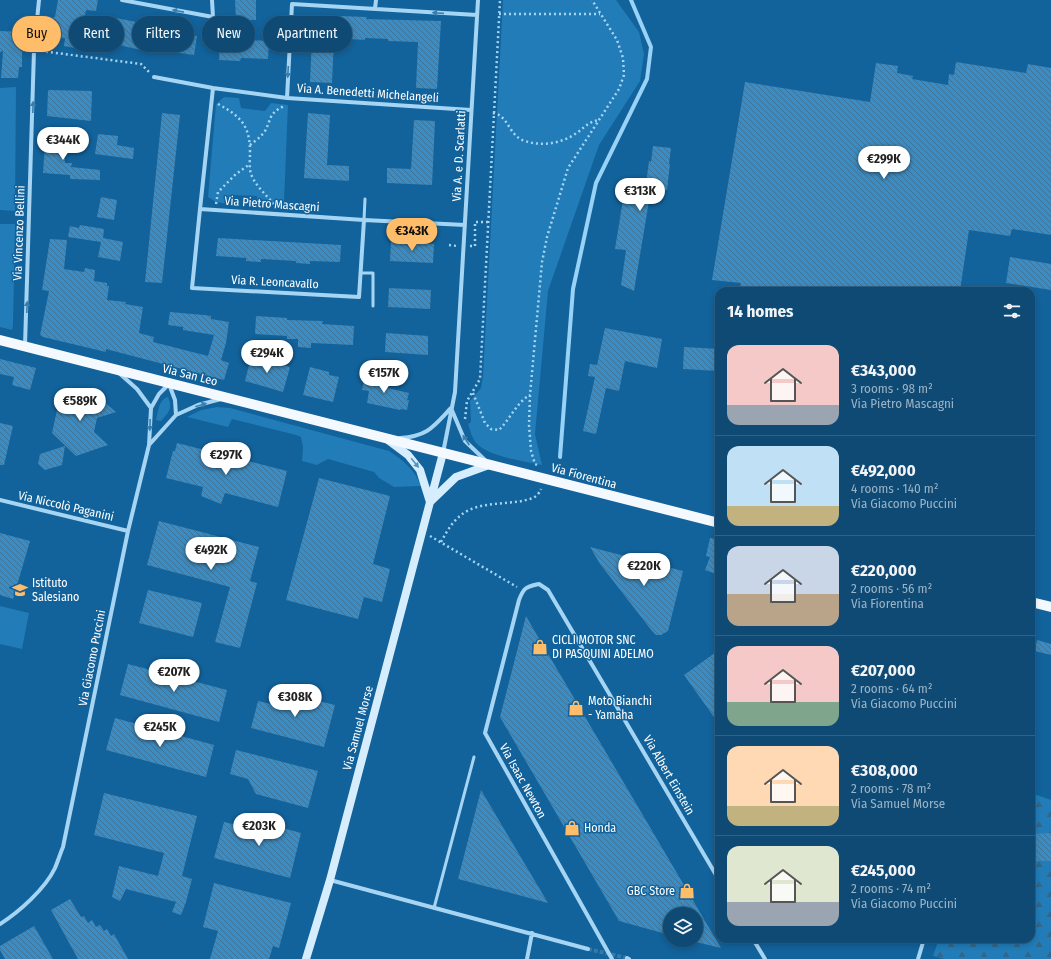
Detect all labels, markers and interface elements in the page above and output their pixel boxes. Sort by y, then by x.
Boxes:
one-way arrow [172,7,184,13]
one-way arrow [432,9,444,16]
chip: Buy [12,16,61,52]
chip: Rent [69,16,124,52]
chip: Filters [132,16,194,52]
chip: New [202,16,255,52]
chip: Apartment [263,16,352,52]
one-way arrow [285,66,292,78]
street label: Via A. Benedetti Michelangeli [297,81,439,105]
one-way arrow [29,101,36,113]
street label: Via A. e D. Scarlatti [450,110,468,202]
pin: €344K [35,127,91,161]
text: €344K [46,132,80,147]
pin: €299K [856,146,912,180]
text: €299K [867,151,901,166]
pin: €313K [612,178,668,212]
text: €313K [624,183,656,198]
street label: Via Vincenzo Bellini [10,185,28,281]
street label: Via Pietro Mascagni [224,194,320,214]
pin: €343K [384,218,440,252]
text: €343K [395,223,429,238]
street label: Via R. Leoncavallo [231,273,319,291]
icon: filters [1001,300,1023,322]
one-way arrow [23,301,30,313]
text: 14 homes [727,301,794,322]
pin: €294K [239,340,295,374]
text: €294K [250,345,284,360]
pin: €157K [356,360,412,394]
text: €343,000 [851,360,916,381]
street label: Via San Leo [161,361,219,389]
icon: home [759,361,807,409]
text: €157K [368,365,400,380]
text: 3 rooms · 98 m² [851,381,933,396]
pin: €589K [52,388,108,422]
text: €589K [63,393,97,408]
text: Via Pietro Mascagni [851,396,954,411]
one-way arrow [195,402,207,408]
one-way arrow [147,419,153,432]
one-way arrow [462,434,470,445]
pin: €297K [198,442,254,476]
text: €297K [210,447,242,462]
one-way arrow [411,458,419,469]
text: €492,000 [851,460,916,481]
street label: Via Fiorentina [550,461,618,492]
icon: home [759,462,807,510]
text: 4 rooms · 140 m² [851,481,938,496]
street label: Via Niccolò Paganini [17,488,115,524]
text: Via Giacomo Puccini [851,496,957,511]
pin: €492K [183,537,239,571]
text: €492K [194,542,228,557]
pin: €220K [616,553,672,587]
text: €220K [627,558,661,573]
text: €220,000 [851,560,916,581]
icon: home [759,562,807,610]
place label: Istituto Salesiano [32,576,79,604]
school or university icon: Istituto Salesiano [11,581,29,599]
text: 2 rooms · 56 m² [851,581,932,596]
text: Via Fiorentina [851,596,924,611]
street label: Via Giacomo Puccini [76,609,108,707]
place label: CICLI MOTOR SNC DI PASQUINI ADELMO [552,633,654,661]
shop icon: CICLI MOTOR SNC DI PASQUINI ADELMO [531,638,549,656]
pin: €207K [146,659,202,693]
text: €207,000 [851,660,915,681]
icon: home [759,662,807,710]
text: €207K [158,664,190,679]
text: 2 rooms · 64 m² [851,681,932,696]
pin: €308K [267,684,323,718]
street label: Via Samuel Morse [340,684,376,772]
text: €308K [278,689,312,704]
place label: Moto Bianchi - Yamaha [588,694,652,722]
text: Via Giacomo Puccini [851,696,957,711]
shop icon: Moto Bianchi - Yamaha [567,699,585,717]
pin: €245K [132,714,188,748]
text: €245K [143,719,177,734]
street label: Via Albert Einstein [641,733,697,817]
street label: Via Isaac Newton [497,741,549,821]
text: €308,000 [851,760,918,781]
icon: home [759,762,807,810]
text: 2 rooms · 78 m² [851,781,931,796]
text: Via Samuel Morse [851,796,945,811]
pin: €203K [231,813,287,847]
text: €203K [242,818,276,833]
shop icon: Honda [563,819,581,837]
place label: Honda [584,821,616,835]
text: €245,000 [851,860,916,881]
icon: home [759,862,807,910]
text: 2 rooms · 74 m² [851,881,931,896]
shop icon: GBC Store [678,882,696,900]
place label: GBC Store [627,884,675,898]
text: Via Giacomo Puccini [851,896,957,911]
map controls [663,907,703,947]
button: layers [663,907,703,947]

